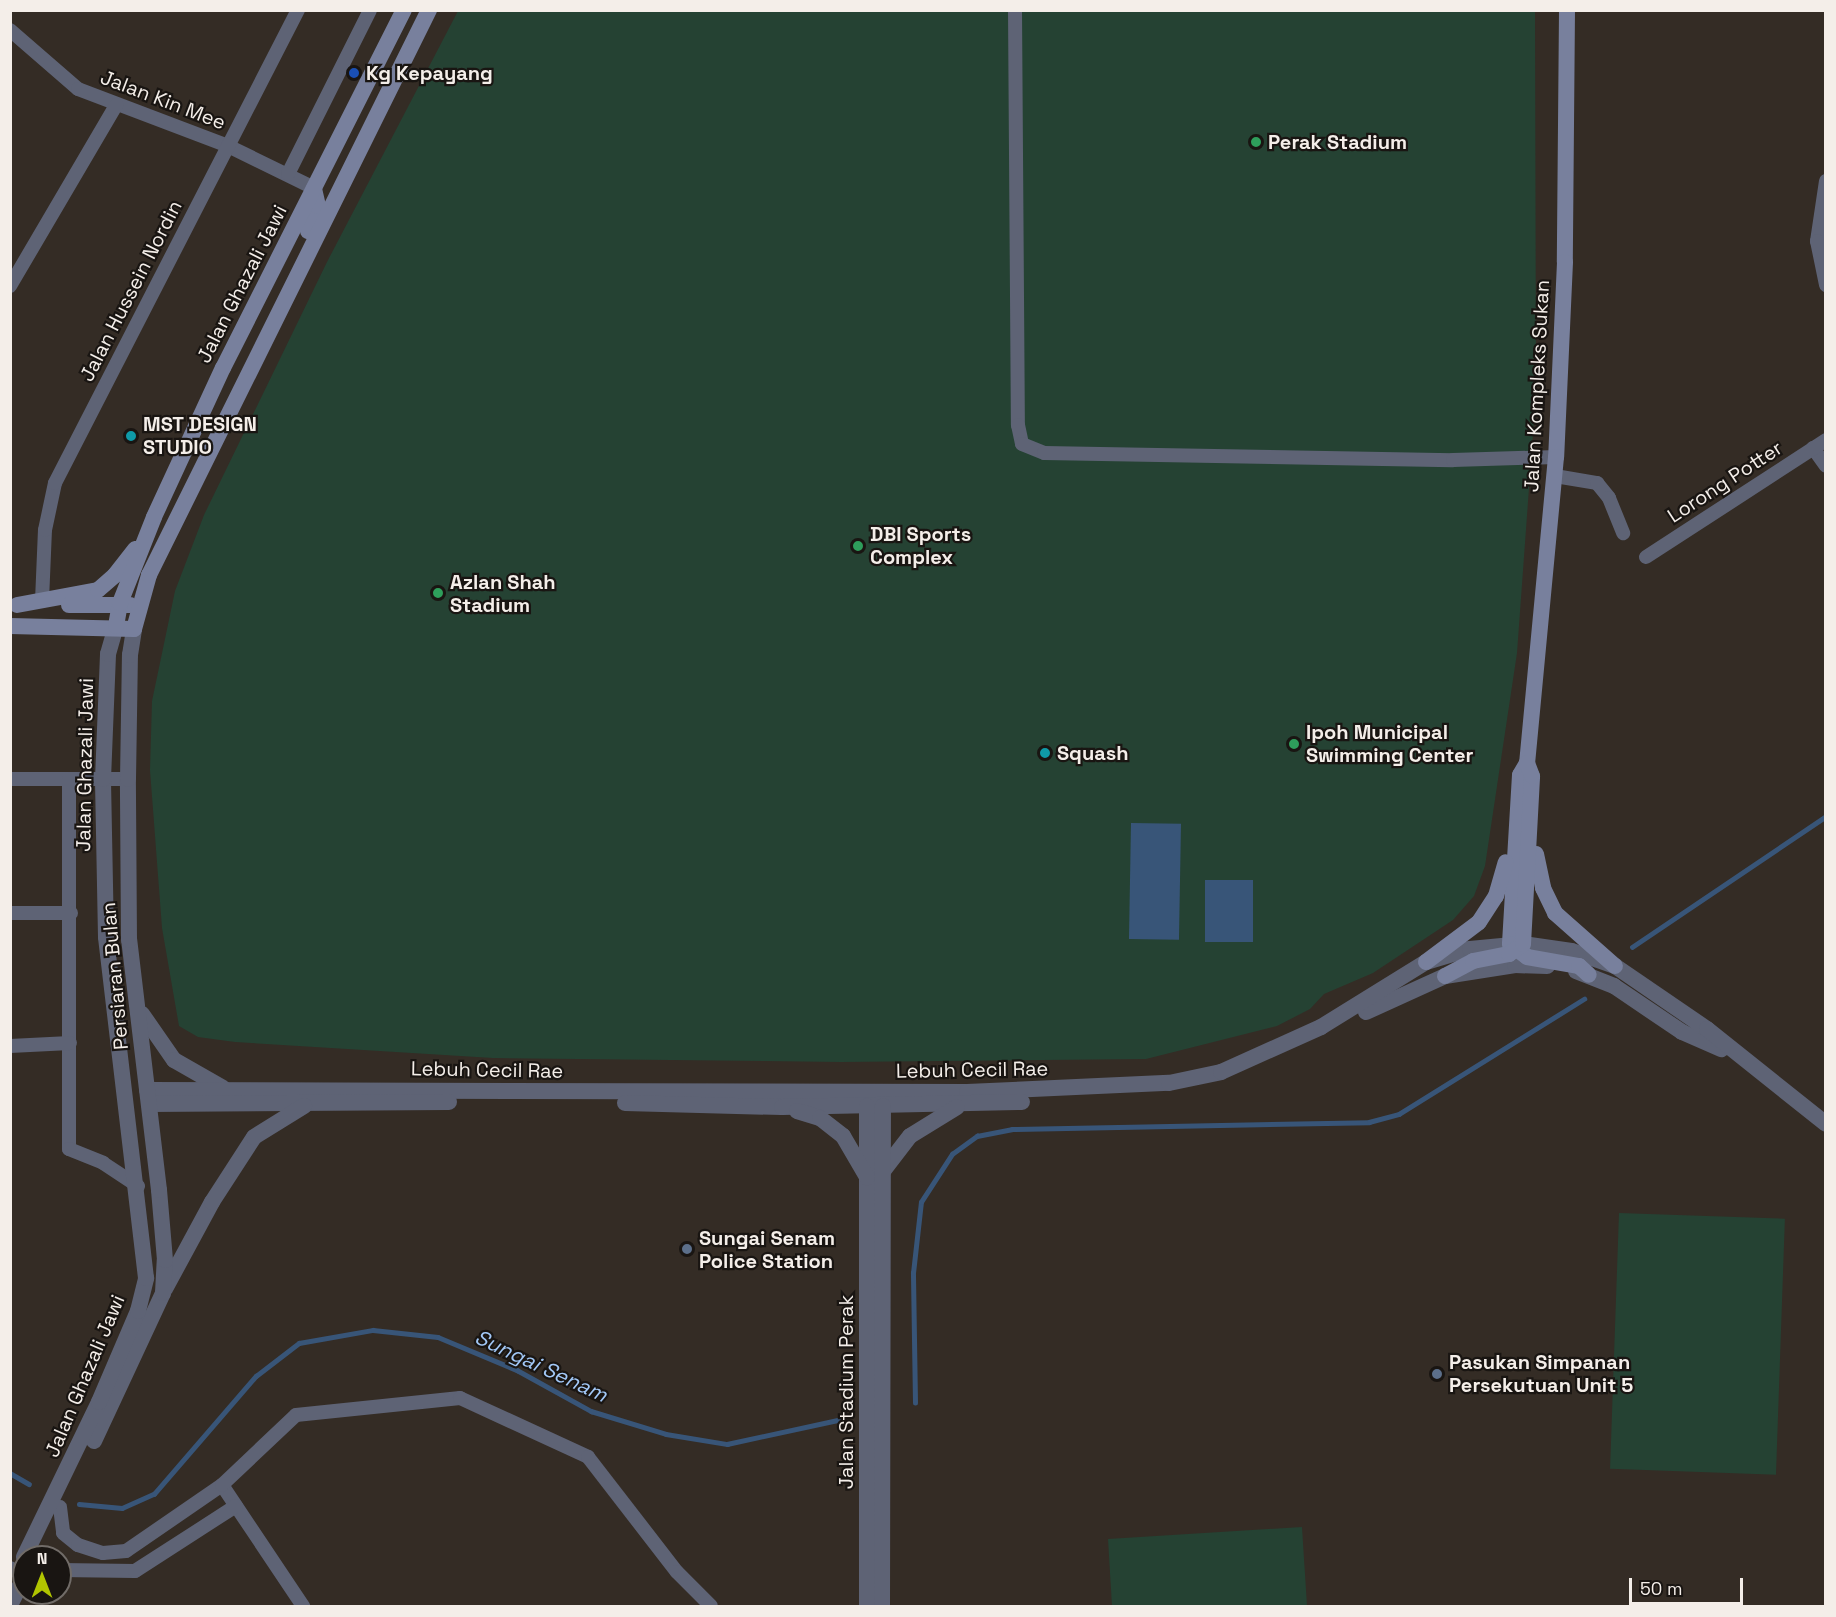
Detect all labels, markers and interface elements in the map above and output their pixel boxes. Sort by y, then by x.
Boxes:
place label: Kg Kepayang [366,61,493,85]
street label: Jalan Kin Mee [97,65,229,135]
marker: Kg Kepayang [347,66,361,80]
place label: Perak Stadium [1268,130,1407,154]
marker: Perak Stadium [1249,135,1263,149]
street label: Jalan Hussein Nordin [75,196,187,386]
street label: Jalan Ghazali Jawi [192,201,292,367]
street label: Jalan Kompleks Sukan [1519,279,1555,493]
place label: MST DESIGN STUDIO [143,412,258,459]
marker: MST DESIGN STUDIO [124,429,138,443]
street label: Lorong Potter [1663,436,1787,528]
place label: DBI Sports Complex [870,522,971,569]
marker: DBI Sports Complex [851,539,865,553]
place label: Azlan Shah Stadium [450,570,556,617]
marker: Azlan Shah Stadium [431,586,445,600]
street label: Jalan Ghazali Jawi [71,678,99,852]
place label: Ipoh Municipal Swimming Center [1306,720,1473,767]
marker: Ipoh Municipal Swimming Center [1287,737,1301,751]
place label: Squash [1057,741,1128,765]
marker: Squash [1038,746,1052,760]
street label: Persiaran Bulan [97,901,133,1051]
street label: Lebuh Cecil Rae [411,1057,563,1083]
street label: Lebuh Cecil Rae [896,1057,1048,1083]
place label: Sungai Senam Police Station [699,1226,835,1273]
marker: Sungai Senam Police Station [680,1242,694,1256]
street label: Jalan Ghazali Jawi [40,1291,130,1461]
street label: Jalan Stadium Perak [834,1295,858,1489]
water label: Sungai Senam [471,1324,611,1408]
place label: Pasukan Simpanan Persekutuan Unit 5 [1449,1350,1633,1397]
marker: Pasukan Simpanan Persekutuan Unit 5 [1430,1367,1444,1381]
north arrow [12,1545,72,1605]
text: N [37,1548,47,1569]
scale bar [1632,1566,1746,1604]
text: 50 m [1640,1577,1682,1600]

